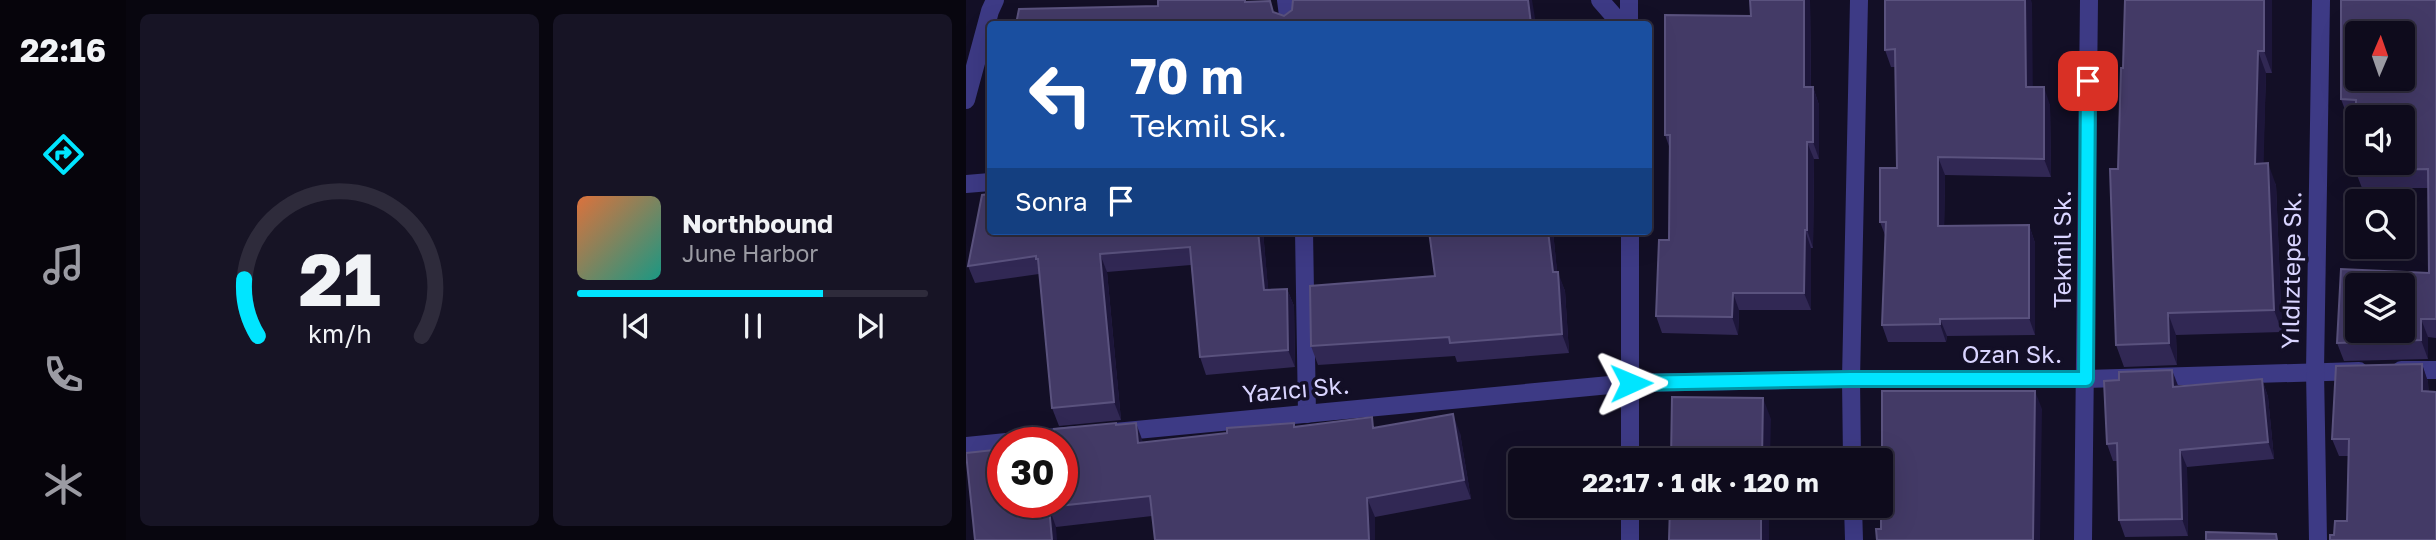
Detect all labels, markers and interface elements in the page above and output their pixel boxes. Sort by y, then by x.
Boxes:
north arrow [2345,21,2415,91]
map controls [2345,21,2415,343]
text: 22:16 [20,31,106,69]
text: 70 m [1130,46,1244,105]
icon: left [1015,49,1106,140]
pin [2058,51,2118,111]
icon: arrive [2069,62,2107,100]
button: sound [2345,105,2415,175]
text: Tekmil Sk. [1130,106,1287,144]
icon: directions [39,130,88,179]
icon: arrive [1102,182,1140,220]
text: Sonra [1015,186,1088,217]
button: search [2345,189,2415,259]
street label: Tekmil Sk. [2047,190,2076,308]
street label: Yıldıztepe Sk. [2275,191,2306,349]
text: Northbound [682,208,833,239]
text: 21 [299,235,380,322]
text: June Harbor [682,239,818,267]
icon: music [39,240,88,289]
button: layers [2345,273,2415,343]
icon: previous [617,307,655,345]
icon: pause [734,307,772,345]
icon: next [851,307,889,345]
text: km/h [308,318,371,349]
street label: Ozan Sk. [1962,339,2062,368]
position arrow [1594,346,1668,420]
icon: phone [39,350,88,399]
street label: Yazıcı Sk. [1241,369,1351,408]
speed limit sign: 30 [987,427,1078,518]
icon: climate [39,460,88,509]
text: 22:17 · 1 dk · 120 m [1582,467,1819,498]

